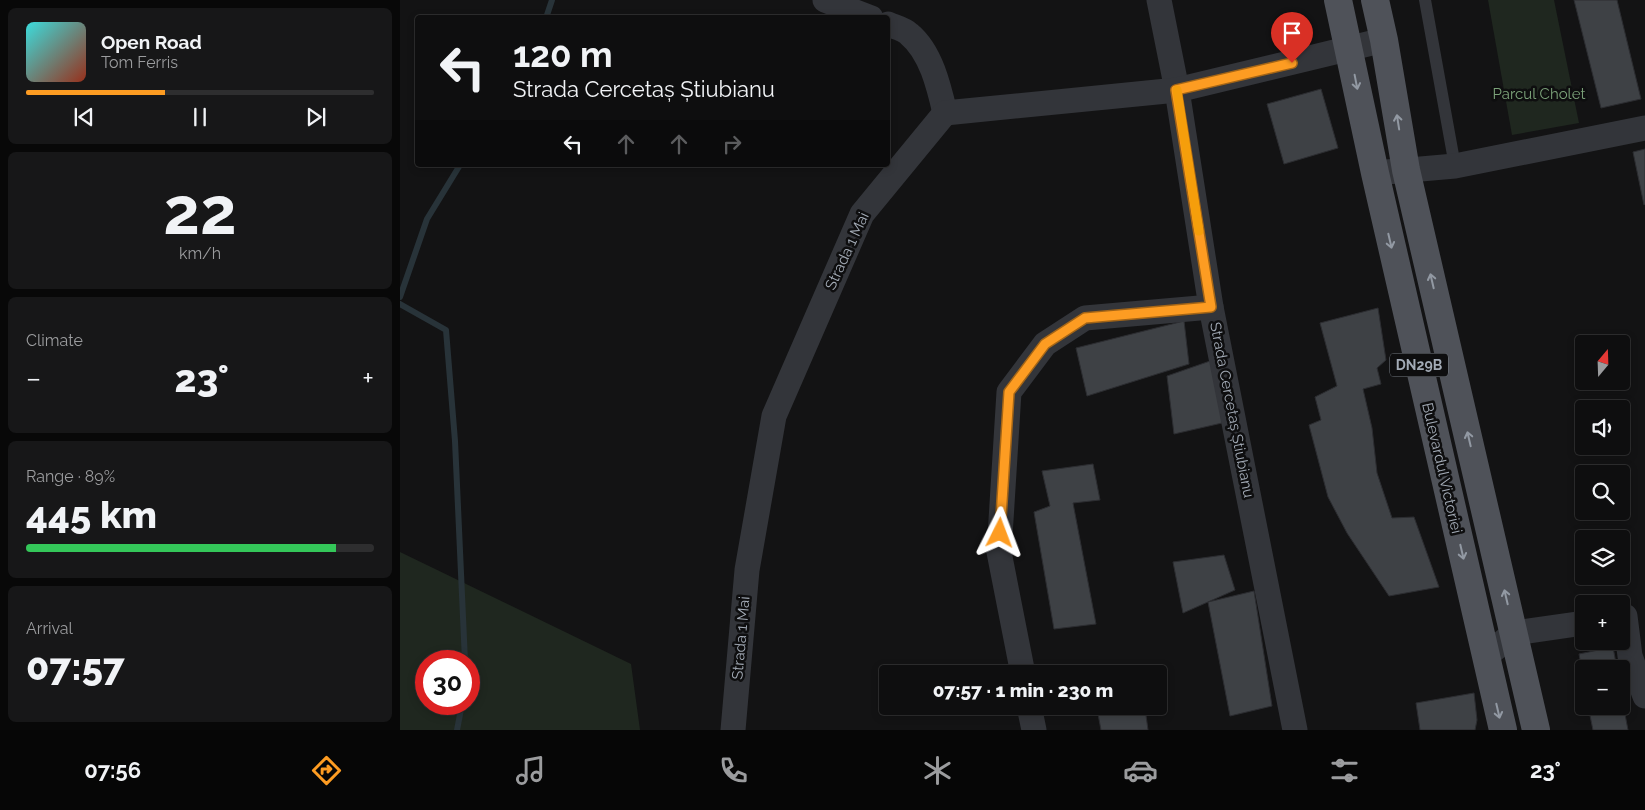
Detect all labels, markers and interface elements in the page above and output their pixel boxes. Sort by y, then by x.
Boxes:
pin [1271,12,1313,63]
icon: arrive [1278,19,1306,47]
text: Open Road [101,31,202,53]
text: 120 m [513,34,613,75]
icon: left [430,35,495,100]
text: Tom Ferris [101,53,178,72]
one-way arrow [1352,73,1362,89]
text: Strada Cercetaș Știubianu [513,76,775,102]
park label: Parcul Cholet [1493,85,1585,103]
icon: previous [70,103,98,131]
icon: pause [186,103,214,131]
icon: next [302,103,330,131]
one-way arrow [1392,114,1402,130]
icon: left [559,130,587,158]
icon: ahead [612,130,640,158]
icon: ahead [665,130,693,158]
icon: right [718,130,746,158]
text: 22 [163,173,237,249]
street label: Strada 1 Mai [821,209,873,293]
one-way arrow [1386,232,1395,248]
text: km/h [179,244,221,263]
one-way arrow [1427,273,1436,289]
street label: Strada Cercetaș Știubianu [1206,321,1258,499]
text: Climate [26,331,83,350]
north arrow [1575,335,1630,390]
map controls [1575,335,1630,715]
road number: DN29B [1390,354,1448,376]
text: 23° [175,356,229,401]
text: − [26,362,41,395]
text: + [362,362,374,395]
button: sound [1575,400,1630,455]
street label: Bulevardul Victoriei [1418,401,1466,535]
one-way arrow [1464,432,1473,448]
button: search [1575,465,1630,520]
text: Range · 89% [26,467,115,486]
text: 445 km [26,492,157,537]
position arrow [973,506,1025,558]
button: layers [1575,530,1630,585]
one-way arrow [1458,544,1467,560]
one-way arrow [1501,590,1510,606]
button: + [1575,595,1630,650]
street label: Strada 1 Mai [728,596,754,680]
text: Arrival [26,619,73,638]
text: 07:57 [26,644,125,689]
speed limit sign: 30 [415,650,480,715]
button: − [1575,660,1630,715]
text: 07:57 · 1 min · 230 m [933,679,1113,701]
one-way arrow [1494,702,1503,718]
icon: directions [309,753,344,788]
icon: music [513,753,548,788]
icon: phone [716,753,751,788]
icon: climate [920,753,955,788]
icon: car [1123,753,1158,788]
icon: filters [1327,753,1362,788]
text: 07:56 [84,757,141,783]
text: 23° [1530,757,1561,783]

